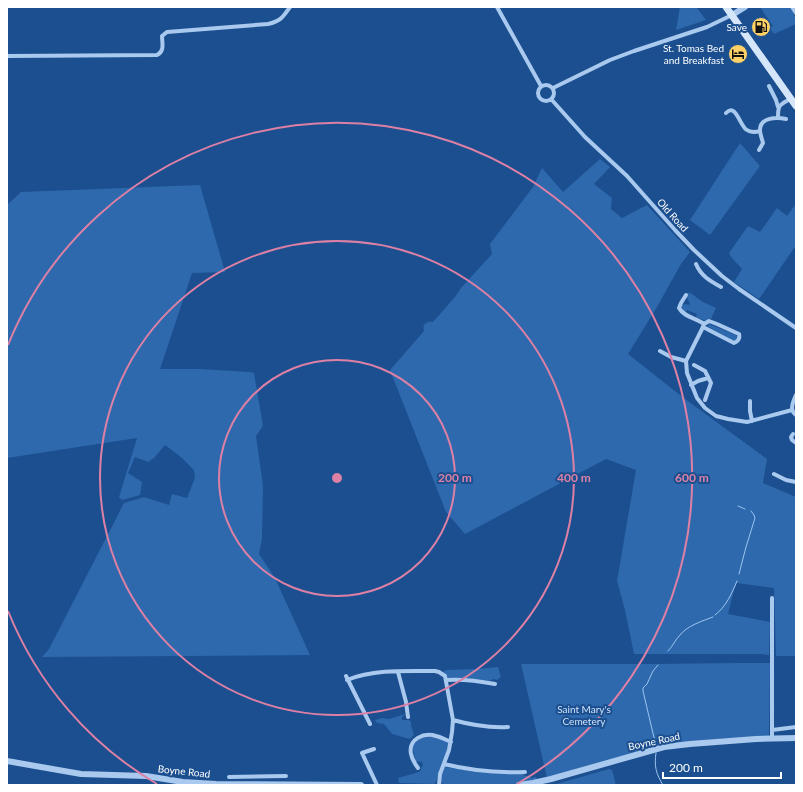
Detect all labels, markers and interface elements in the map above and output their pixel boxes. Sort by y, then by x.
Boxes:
fuel station icon: Save [750,16,772,38]
place label: Save [726,21,747,33]
place label: St. Tomas Bed and Breakfast [663,42,724,66]
hotel icon: St. Tomas Bed and Breakfast [727,43,749,65]
street label: Old Road [655,196,691,234]
text: 200 m [438,470,472,485]
text: 400 m [557,470,591,485]
text: 600 m [675,470,709,485]
centre of rings [330,471,344,485]
park label: Saint Mary's Cemetery [557,703,611,727]
street label: Boyne Road [627,730,681,752]
scale bar [663,754,781,780]
text: 200 m [669,760,703,775]
street label: Boyne Road [157,762,211,780]

